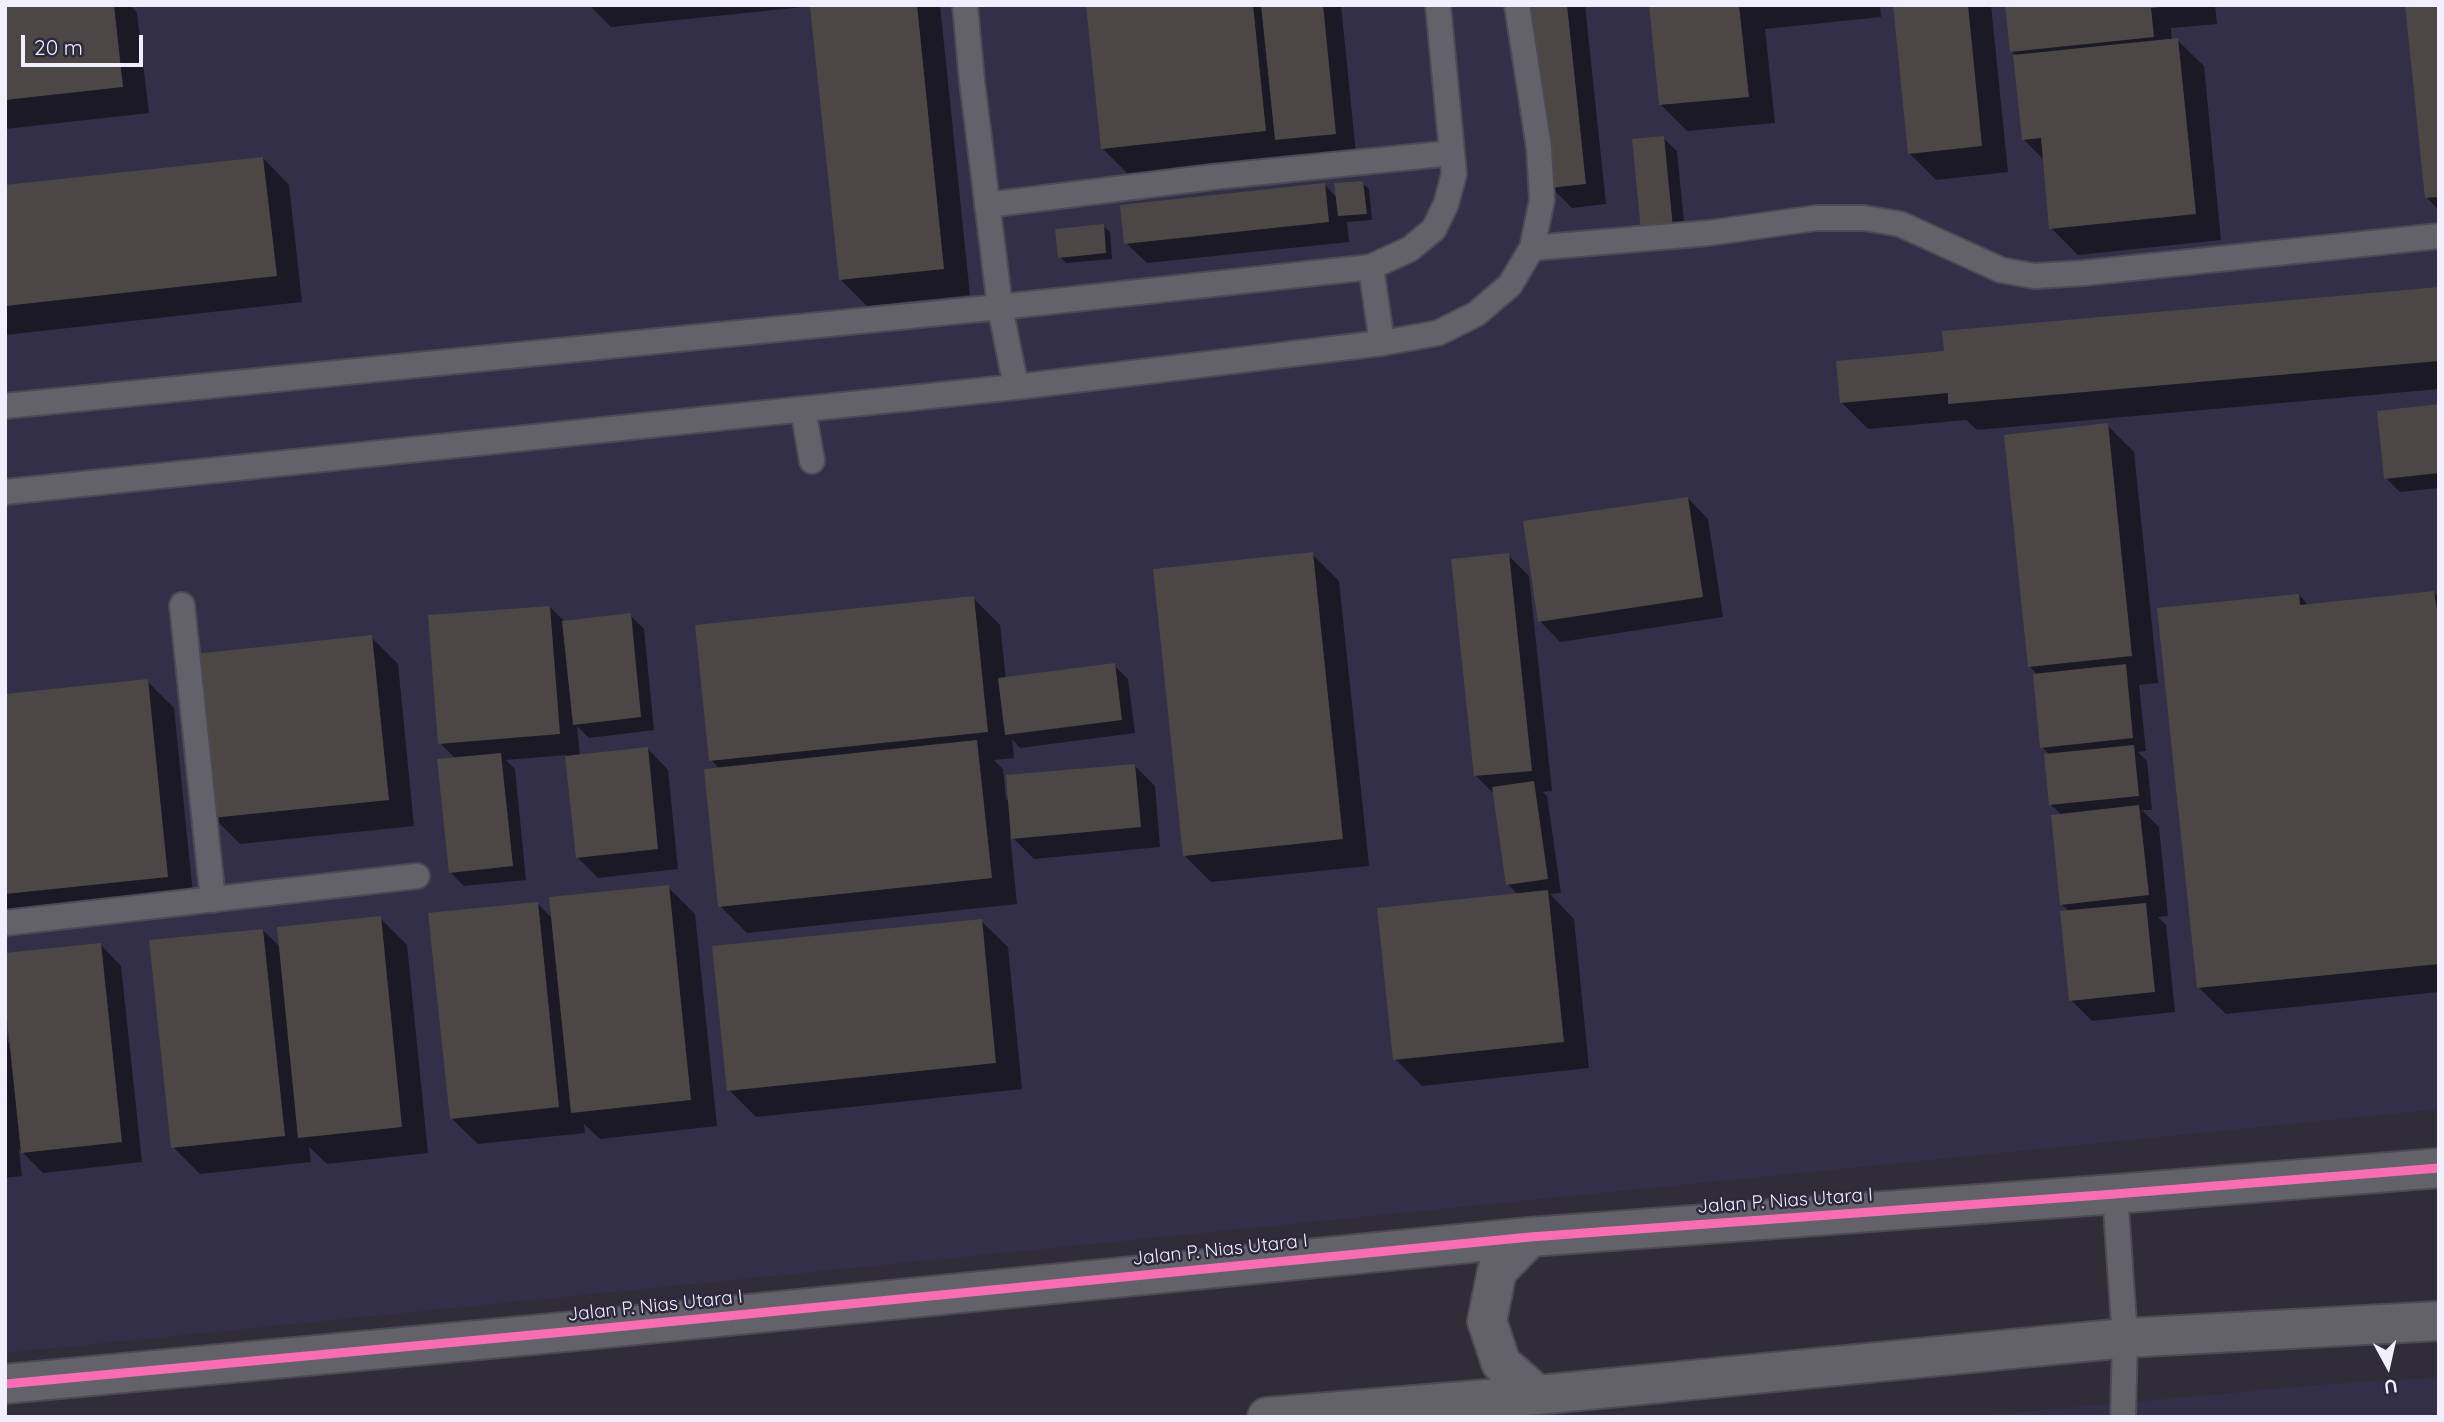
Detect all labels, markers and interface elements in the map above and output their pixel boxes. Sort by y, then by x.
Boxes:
scale bar [24,21,147,65]
text: 20 m [34,34,83,60]
street label: Jalan P. Nias Utara I [1696,1183,1874,1219]
street label: Jalan P. Nias Utara I [1131,1229,1309,1271]
street label: Jalan P. Nias Utara I [566,1285,744,1327]
north arrow [2353,1331,2423,1401]
text: U [2383,1374,2399,1400]

